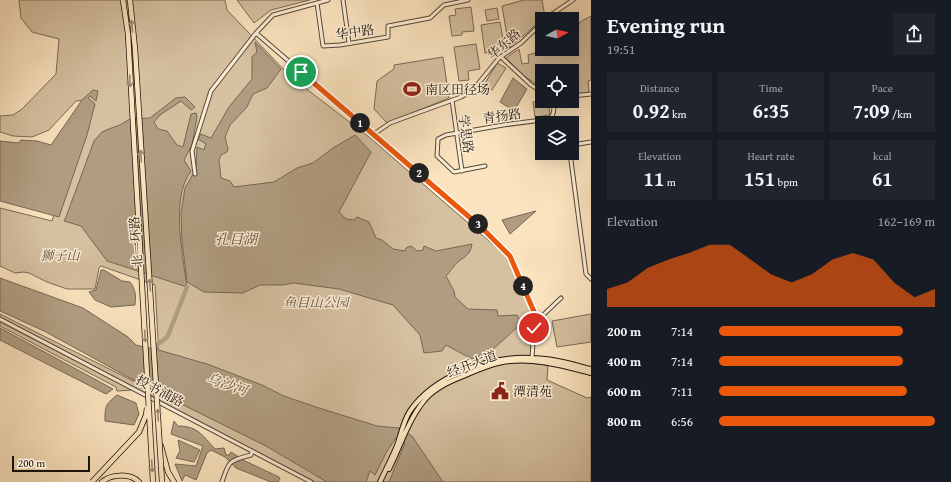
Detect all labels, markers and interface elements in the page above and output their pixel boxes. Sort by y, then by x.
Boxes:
text: Evening run [607,9,725,41]
north arrow [535,12,579,56]
map controls [535,12,579,160]
button: share [893,13,935,55]
one-way arrow [129,20,136,33]
street label: 华中路 [334,20,376,44]
street label: 华东路 [483,24,525,64]
text: 19:51 [607,40,635,59]
pin [284,55,318,89]
icon: arrive [290,61,312,83]
button: locate [535,64,579,108]
one-way arrow [127,74,134,87]
sports icon: 南区田径场 [402,79,422,99]
place label: 南区田径场 [425,80,490,99]
text: Distance [640,80,679,96]
text: Time [759,80,783,96]
text: Pace [872,80,893,96]
text: 0.92 [633,96,670,125]
text: 6:35 [753,96,789,125]
text: 7:09 [853,96,890,125]
street label: 青扬路 [481,104,523,128]
text: km [670,106,687,122]
text: /km [890,106,912,122]
pin: 1 [350,113,370,133]
street label: 学思路 [454,113,478,155]
text: 1 [357,115,363,131]
button: layers [535,116,579,160]
text: Elevation [638,148,681,164]
text: Heart rate [747,148,795,164]
text: kcal [873,148,892,164]
one-way arrow [138,150,145,163]
pin: 2 [409,163,429,183]
text: 11 [644,164,664,193]
text: 151 [744,164,775,193]
text: 61 [872,164,893,193]
text: 2 [416,165,422,181]
text: m [664,174,676,190]
text: bpm [775,174,798,190]
text: Elevation [607,212,658,231]
text: 162–169 m [878,212,935,231]
pin: 3 [468,214,488,234]
street label: 北一环路 [125,215,147,269]
text: 3 [475,216,481,232]
water label: 孔目湖 [215,229,260,249]
park label: 狮子山 [40,246,80,265]
pin: 4 [513,276,533,296]
text: 4 [520,278,526,294]
one-way arrow [146,279,153,292]
park label: 鱼目山公园 [283,293,350,312]
pin [517,311,551,345]
icon: check [523,317,545,339]
text: 200 m [607,322,641,341]
text: 7:14 [671,322,693,341]
one-way arrow [142,329,149,342]
street label: 经开大道 [444,346,500,382]
text: 400 m [607,352,641,371]
text: 7:14 [671,352,693,371]
water label: 乌沙河 [204,368,253,401]
street label: 投书浦路 [133,370,187,412]
public building icon: 潭清苑 [490,381,510,401]
place label: 潭清苑 [513,382,552,401]
text: 600 m [607,382,641,401]
text: 7:11 [671,382,693,401]
one-way arrow [155,409,162,422]
text: 800 m [607,412,641,431]
text: 6:56 [671,412,693,431]
scale bar [12,454,90,473]
text: 200 m [18,455,45,471]
one-way arrow [149,459,156,472]

